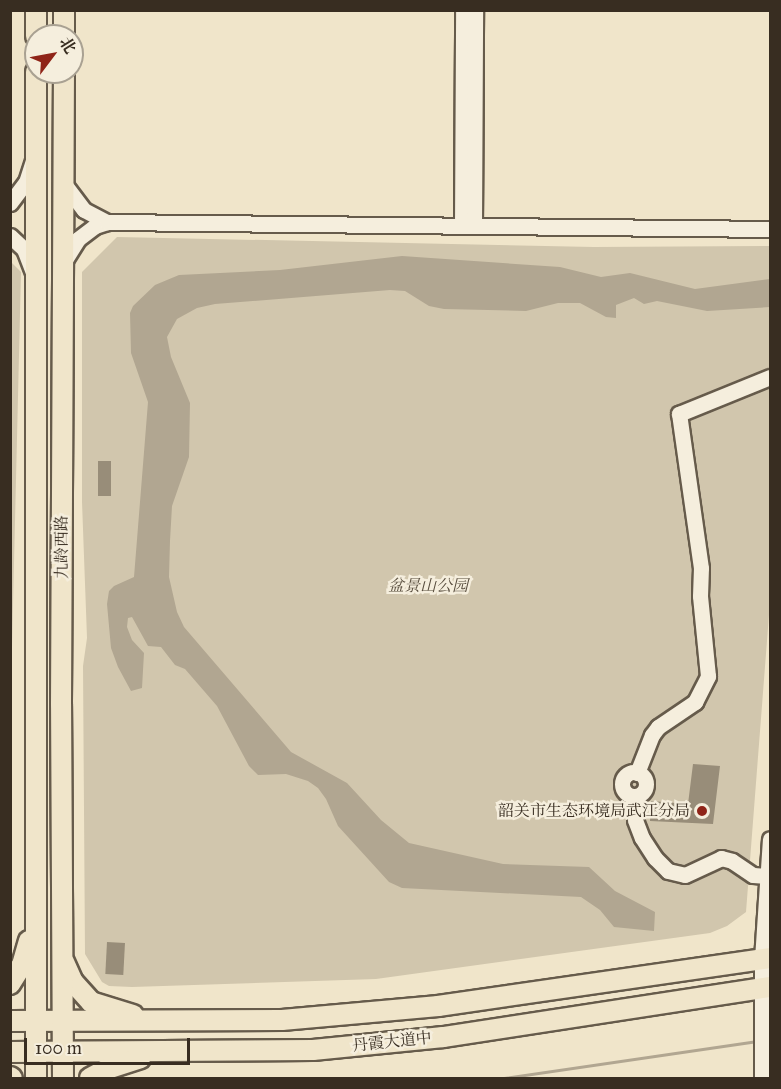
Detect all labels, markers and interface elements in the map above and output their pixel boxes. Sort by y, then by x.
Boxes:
north arrow [24,24,84,84]
text: 北 [56,33,80,57]
street label: 九龄西路 [52,515,72,579]
park label: 盆景山公园 [388,576,468,596]
place label: 韶关市生态环境局武江分局 [498,801,690,821]
marker: 韶关市生态环境局武江分局 [695,804,709,818]
scale bar [27,1026,194,1064]
street label: 丹霞大道中 [351,1028,433,1056]
text: 100 m [35,1037,82,1059]

